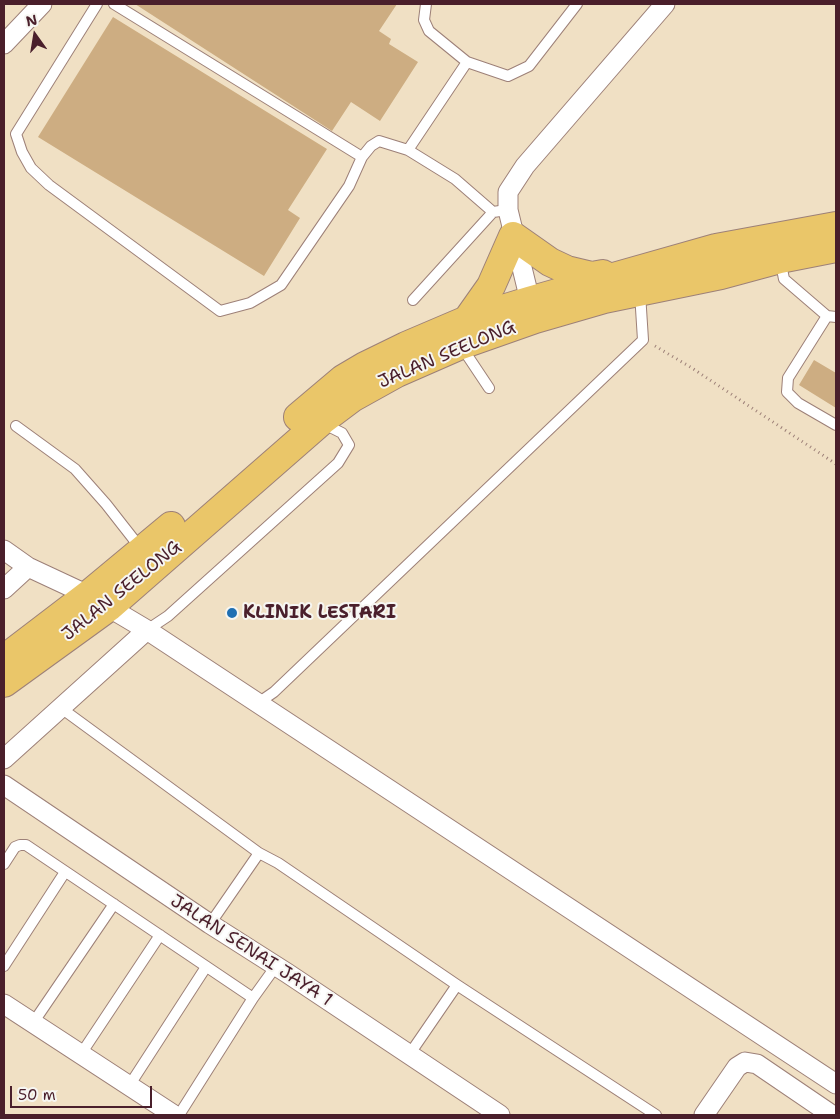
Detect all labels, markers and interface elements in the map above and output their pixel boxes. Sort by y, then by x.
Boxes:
north arrow [10,10,60,60]
text: N [24,10,39,30]
street label: JALAN SEELONG [375,316,519,394]
street label: JALAN SEELONG [58,536,186,646]
place label: KLINIK LESTARI [243,602,396,624]
marker: KLINIK LESTARI [225,606,239,620]
street label: JALAN SENAI JAYA 1 [166,891,336,1011]
scale bar [12,1076,155,1108]
text: 50 m [18,1085,56,1105]

